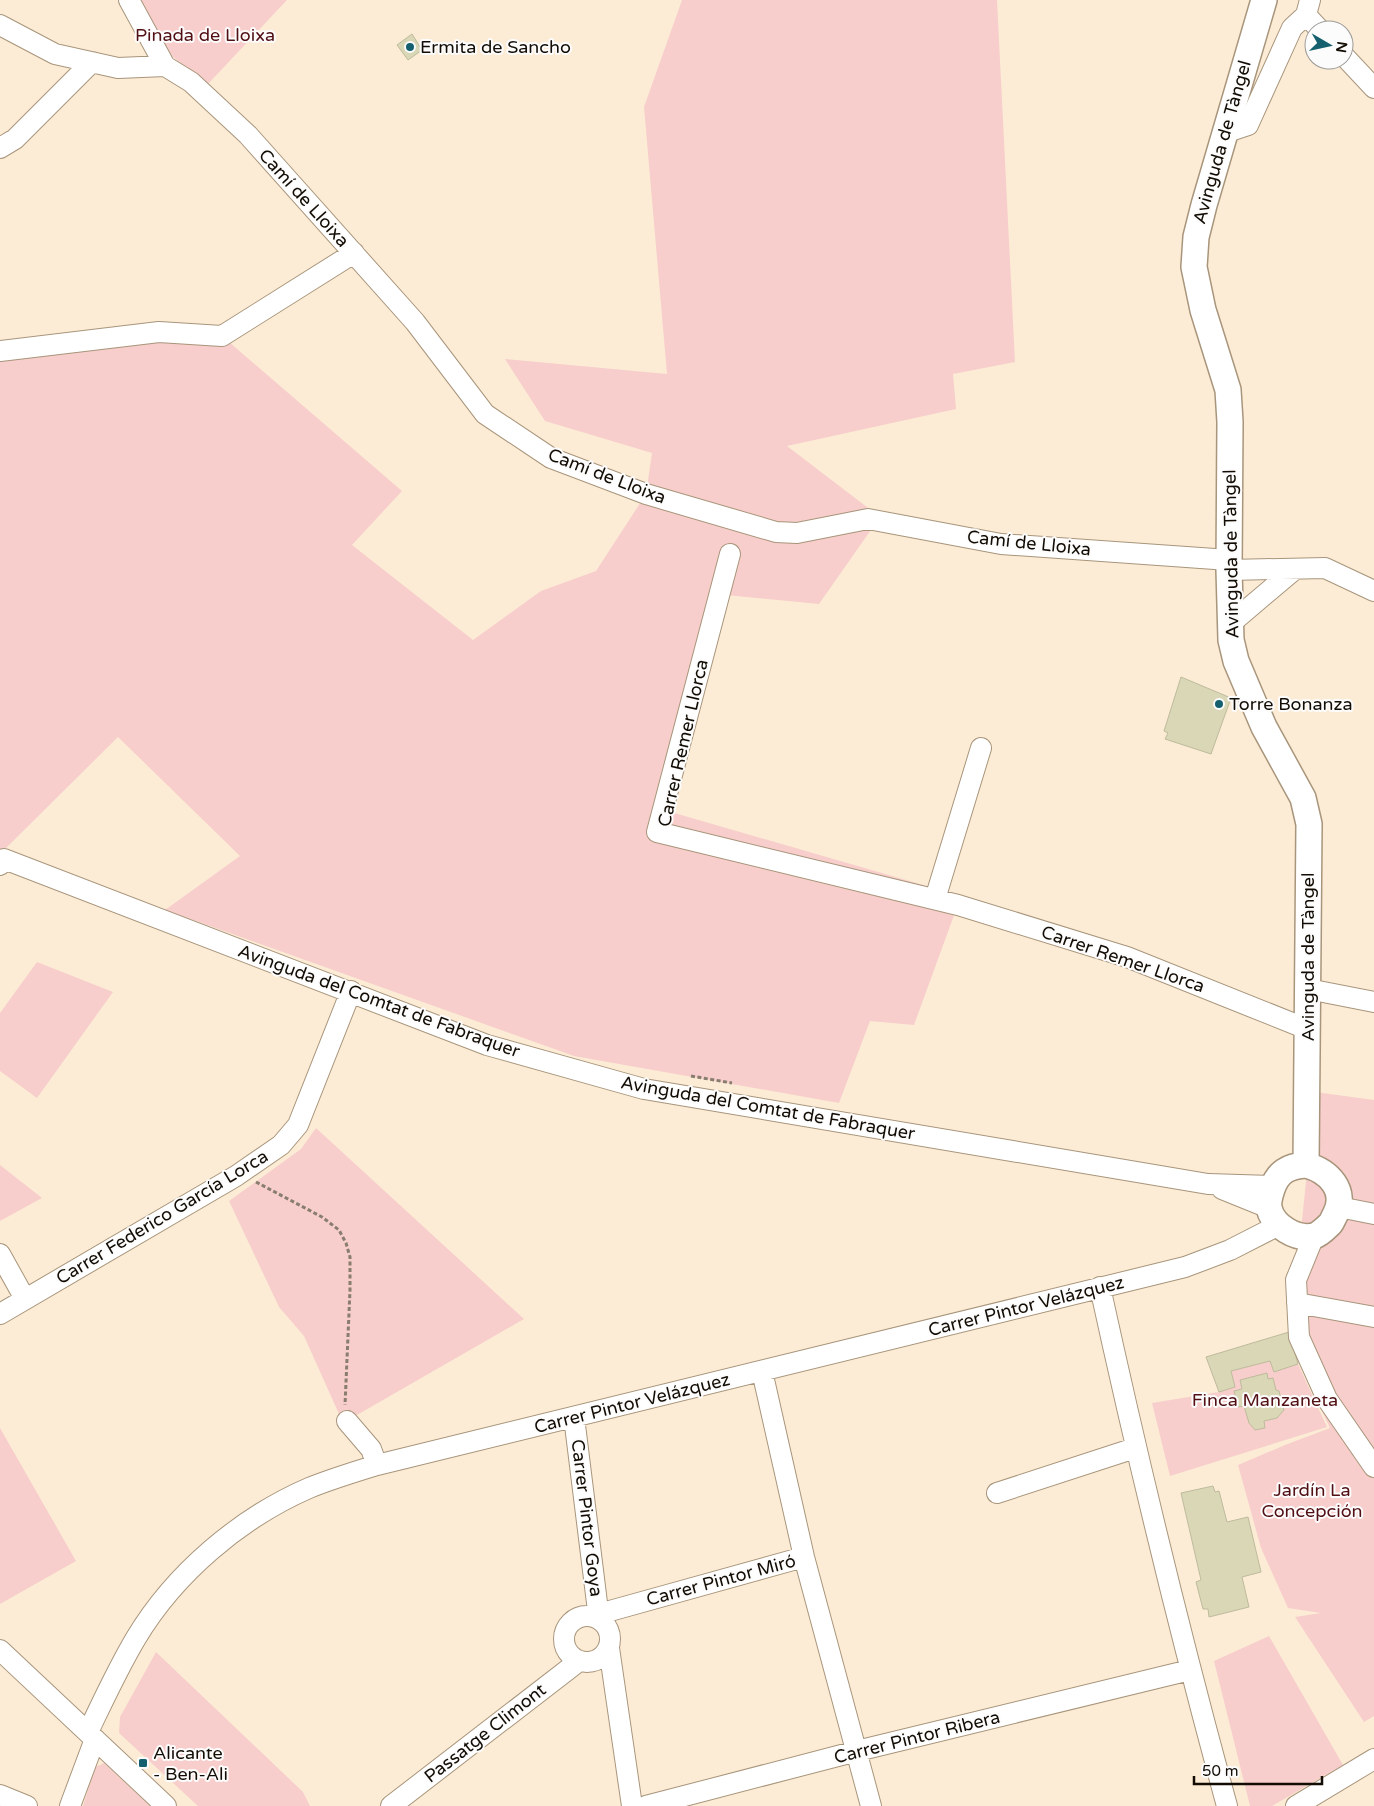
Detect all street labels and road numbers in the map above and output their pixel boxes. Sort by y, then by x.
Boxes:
street label: Avinguda de Tàngel [1188,58,1256,226]
street label: Camí de Lloixa [254,144,354,252]
street label: Camí de Lloixa [545,443,669,509]
street label: Avinguda de Tàngel [1219,469,1243,639]
street label: Camí de Lloixa [966,526,1092,560]
street label: Carrer Remer Llorca [653,657,713,829]
street label: Avinguda de Tàngel [1297,872,1319,1042]
street label: Carrer Remer Llorca [1038,921,1208,997]
street label: Avinguda del Comtat de Fabraquer [235,940,523,1062]
street label: Avinguda del Comtat de Fabraquer [619,1071,917,1145]
street label: Carrer Federico García Lorca [52,1145,272,1289]
street label: Carrer Pintor Velázquez [926,1271,1126,1341]
street label: Carrer Pintor Velázquez [532,1368,732,1438]
street label: Carrer Pintor Goya [566,1438,608,1598]
street label: Carrer Pintor Miró [644,1549,798,1611]
street label: Passatge Climont [420,1679,550,1787]
street label: Carrer Pintor Ribera [832,1706,1002,1768]

